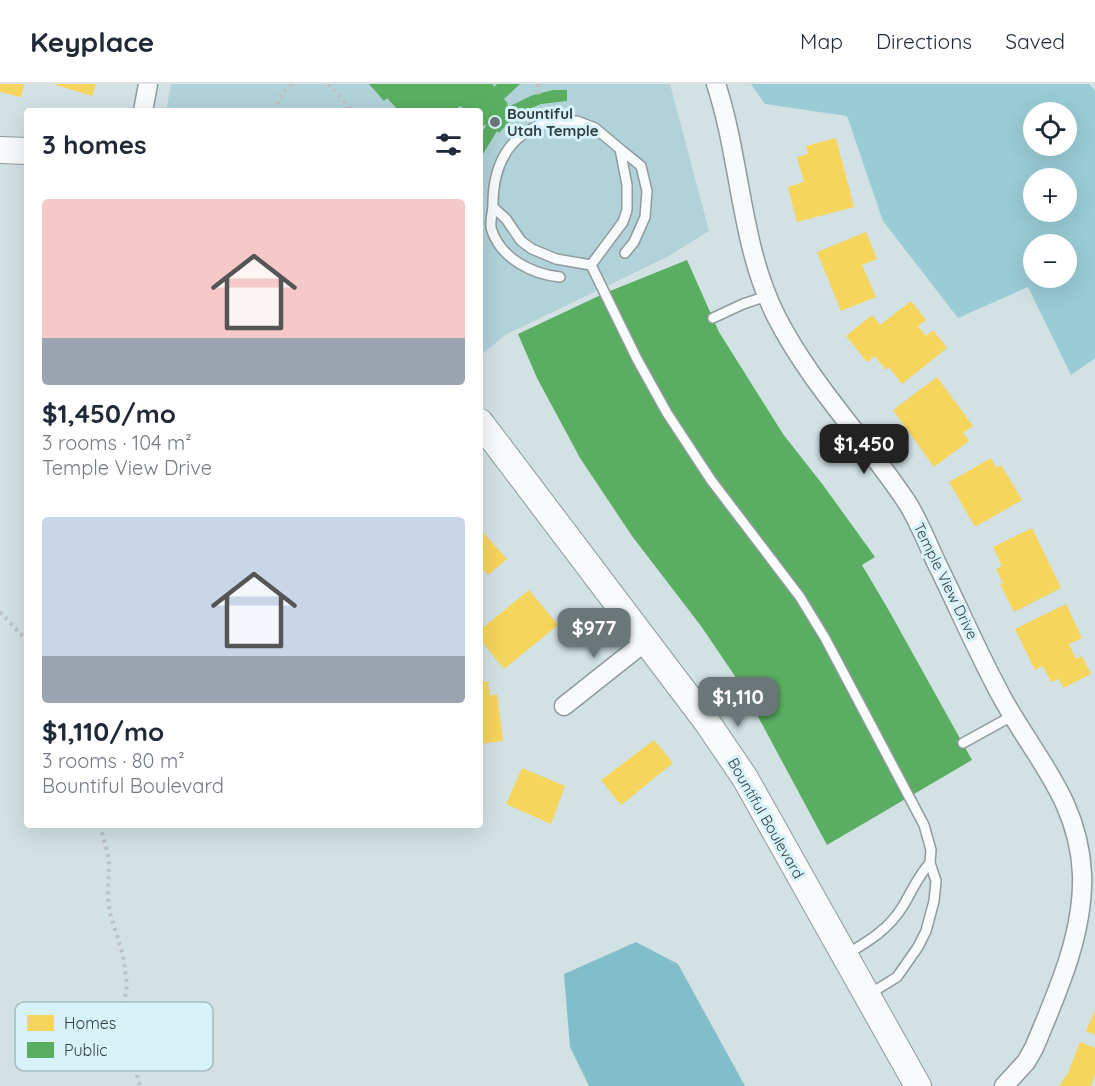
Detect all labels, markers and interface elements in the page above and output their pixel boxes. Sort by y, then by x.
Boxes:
text: Keyplace [30,24,154,59]
text: Map [800,28,843,54]
text: Directions [876,28,972,54]
text: Saved [1005,28,1065,54]
map controls [1023,102,1077,288]
button: locate [1023,102,1077,156]
place label: Bountiful Utah Temple [507,104,599,140]
marker: Bountiful Utah Temple [488,115,502,129]
text: 3 homes [42,128,147,161]
icon: filters [432,128,465,161]
button: + [1023,168,1077,222]
button: − [1023,234,1077,288]
icon: home [200,238,308,346]
text: $1,450/mo [42,397,176,430]
pin: $1,450 [815,424,913,475]
text: 3 rooms · 104 m² [42,430,192,455]
text: $1,450 [834,431,894,456]
text: Temple View Drive [42,455,212,480]
street label: Temple View Drive [910,520,982,642]
icon: home [200,556,308,664]
pin: $977 [558,608,630,659]
text: $977 [572,615,616,640]
pin: $1,110 [689,677,787,728]
text: $1,110 [712,684,764,709]
text: $1,110/mo [42,715,164,748]
text: 3 rooms · 80 m² [42,748,185,773]
street label: Bountiful Boulevard [724,754,808,882]
text: Bountiful Boulevard [42,773,224,798]
legend [15,1002,213,1071]
text: Homes [64,1013,116,1033]
text: Public [64,1040,108,1060]

